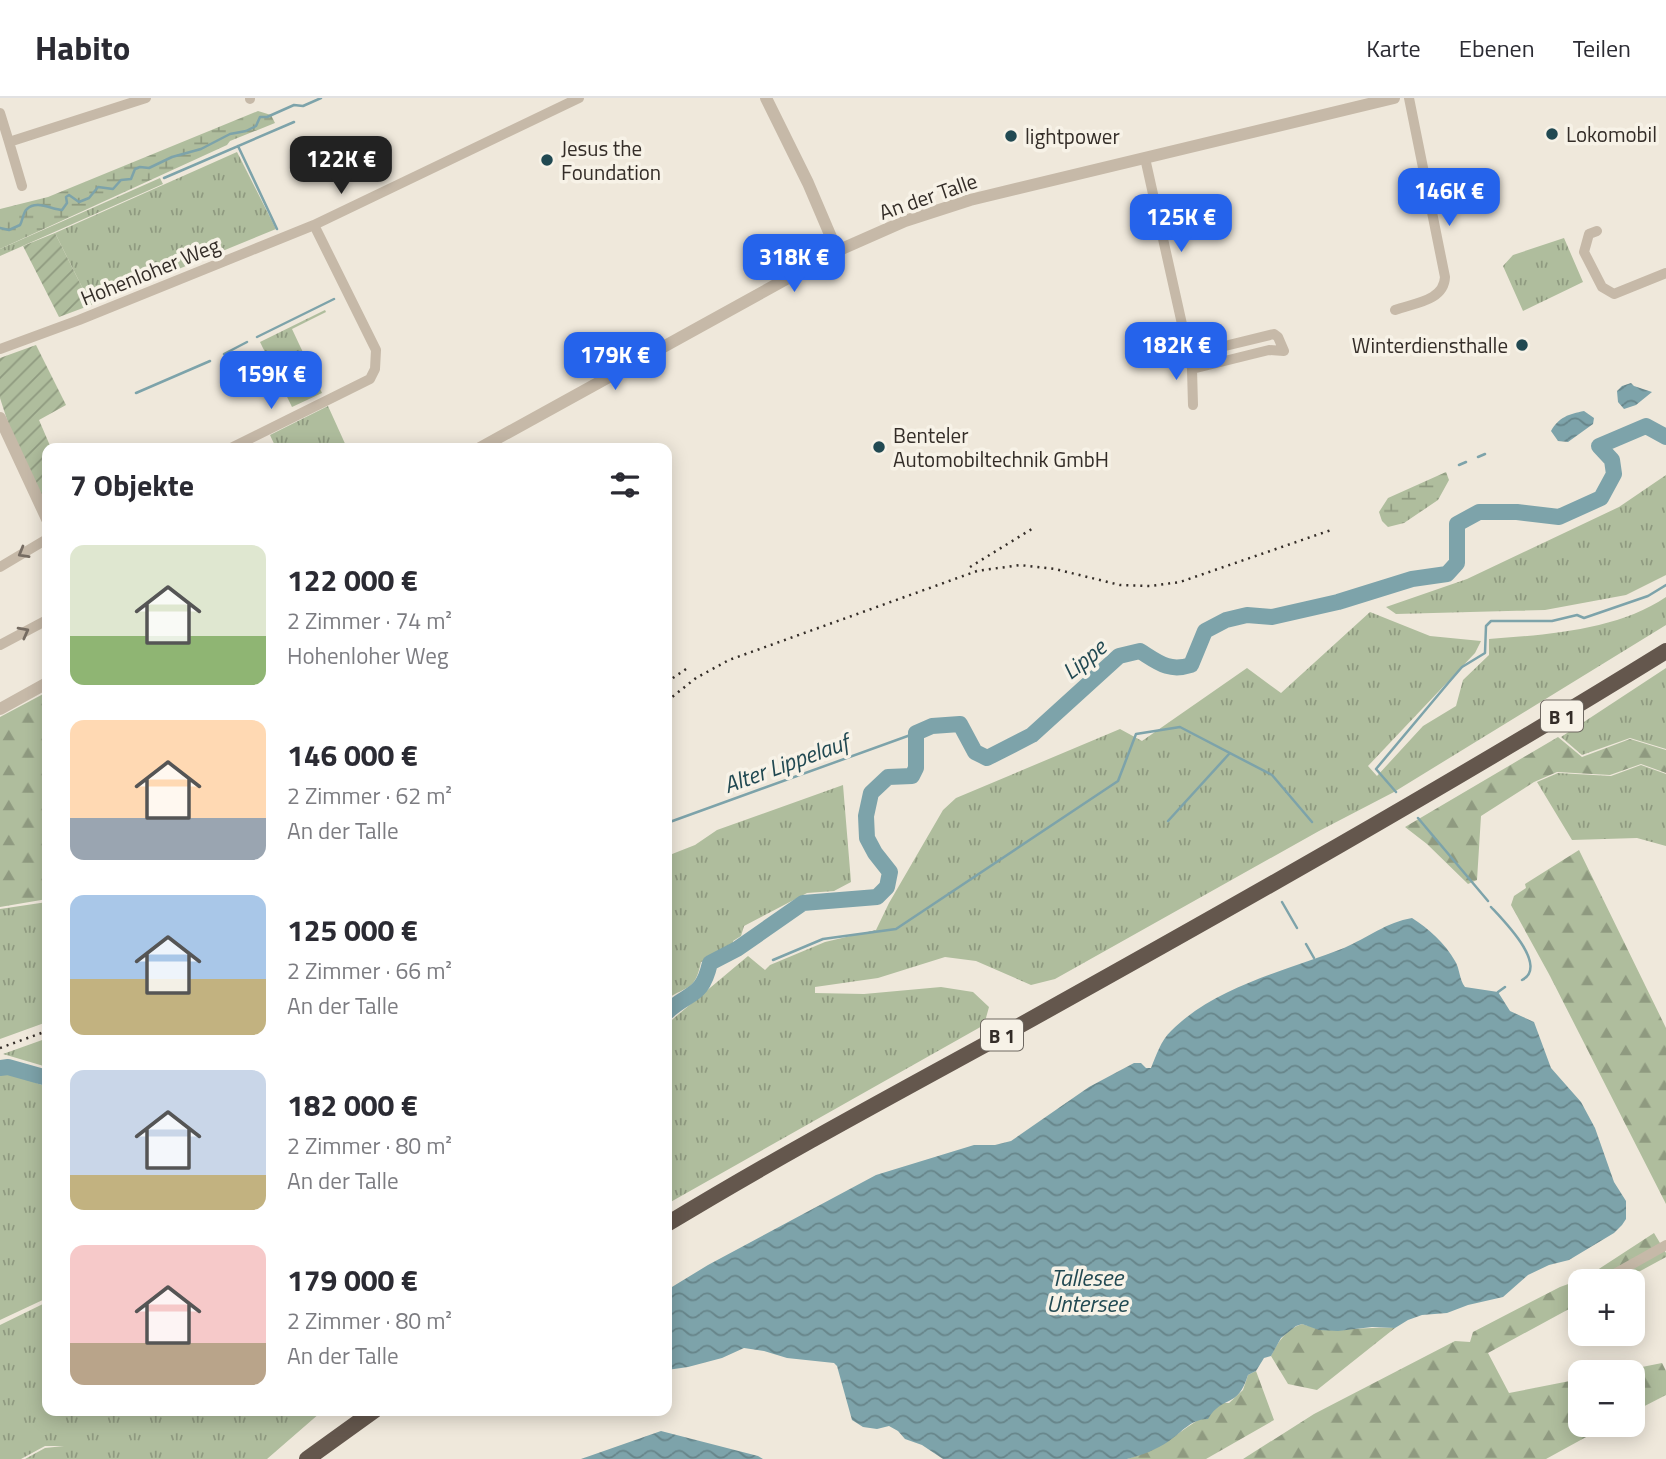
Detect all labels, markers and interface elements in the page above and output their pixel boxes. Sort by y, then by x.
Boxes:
text: Habito [35,23,130,73]
text: Karte [1366,30,1421,66]
text: Ebenen [1459,30,1535,66]
text: Teilen [1573,30,1631,66]
place label: Lokomobil [1566,118,1657,150]
place label: lightpower [1025,120,1120,152]
marker: Lokomobil [1544,126,1560,142]
marker: lightpower [1003,128,1019,144]
place label: Jesus the Foundation [561,132,661,188]
pin: 122K € [284,136,398,196]
text: 122K € [306,141,376,176]
marker: Jesus the Foundation [539,152,555,168]
street label: An der Talle [875,164,981,228]
pin: 146K € [1392,169,1506,228]
text: 146K € [1414,173,1484,208]
pin: 125K € [1124,194,1238,254]
text: 125K € [1146,199,1216,234]
street label: Hohenloher Weg [76,228,225,313]
pin: 318K € [737,234,851,294]
text: 318K € [759,239,829,274]
pin: 182K € [1119,322,1233,382]
text: 182K € [1141,327,1211,362]
place label: Winterdiensthalle [1352,329,1508,361]
pin: 179K € [558,332,672,392]
text: 179K € [580,337,650,372]
marker: Winterdiensthalle [1514,337,1530,353]
pin: 159K € [214,352,328,411]
text: 159K € [236,356,306,391]
place label: Benteler Automobiltechnik GmbH [893,419,1109,475]
marker: Benteler Automobiltechnik GmbH [871,439,887,455]
text: 7 Objekte [70,462,194,508]
icon: filters [606,466,644,504]
one-way arrow [18,545,31,558]
text: 122 000 € [287,557,418,603]
icon: home [126,573,210,657]
text: 2 Zimmer · 74 m² [287,603,452,638]
one-way arrow [16,627,29,640]
water label: Lippe [1054,629,1115,688]
text: Hohenloher Weg [287,638,449,673]
road number: B 1 [1541,701,1583,732]
water label: Alter Lippelauf [718,723,857,802]
text: 146 000 € [287,732,418,778]
icon: home [126,748,210,832]
text: 2 Zimmer · 62 m² [287,778,452,813]
text: An der Talle [287,813,399,848]
text: 125 000 € [287,907,418,953]
icon: home [126,923,210,1007]
text: 2 Zimmer · 66 m² [287,953,452,988]
text: An der Talle [287,988,399,1023]
road number: B 1 [981,1020,1023,1051]
text: 182 000 € [287,1082,418,1128]
icon: home [126,1098,210,1182]
text: 2 Zimmer · 80 m² [287,1128,452,1163]
text: An der Talle [287,1163,399,1198]
text: 179 000 € [287,1257,418,1303]
water label: Tallesee Untersee [1046,1260,1129,1321]
map controls [1568,1269,1645,1437]
button: + [1568,1269,1645,1346]
icon: home [126,1273,210,1357]
text: 2 Zimmer · 80 m² [287,1303,452,1338]
text: An der Talle [287,1338,399,1373]
button: − [1568,1360,1645,1437]

